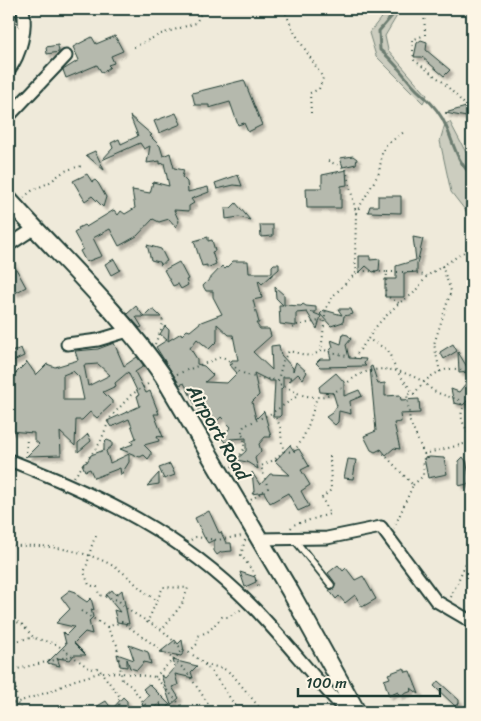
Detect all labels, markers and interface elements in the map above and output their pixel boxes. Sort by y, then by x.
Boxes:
street label: Airport Road [177,377,260,488]
scale bar [298,666,441,698]
text: 100 m [306,670,347,696]

